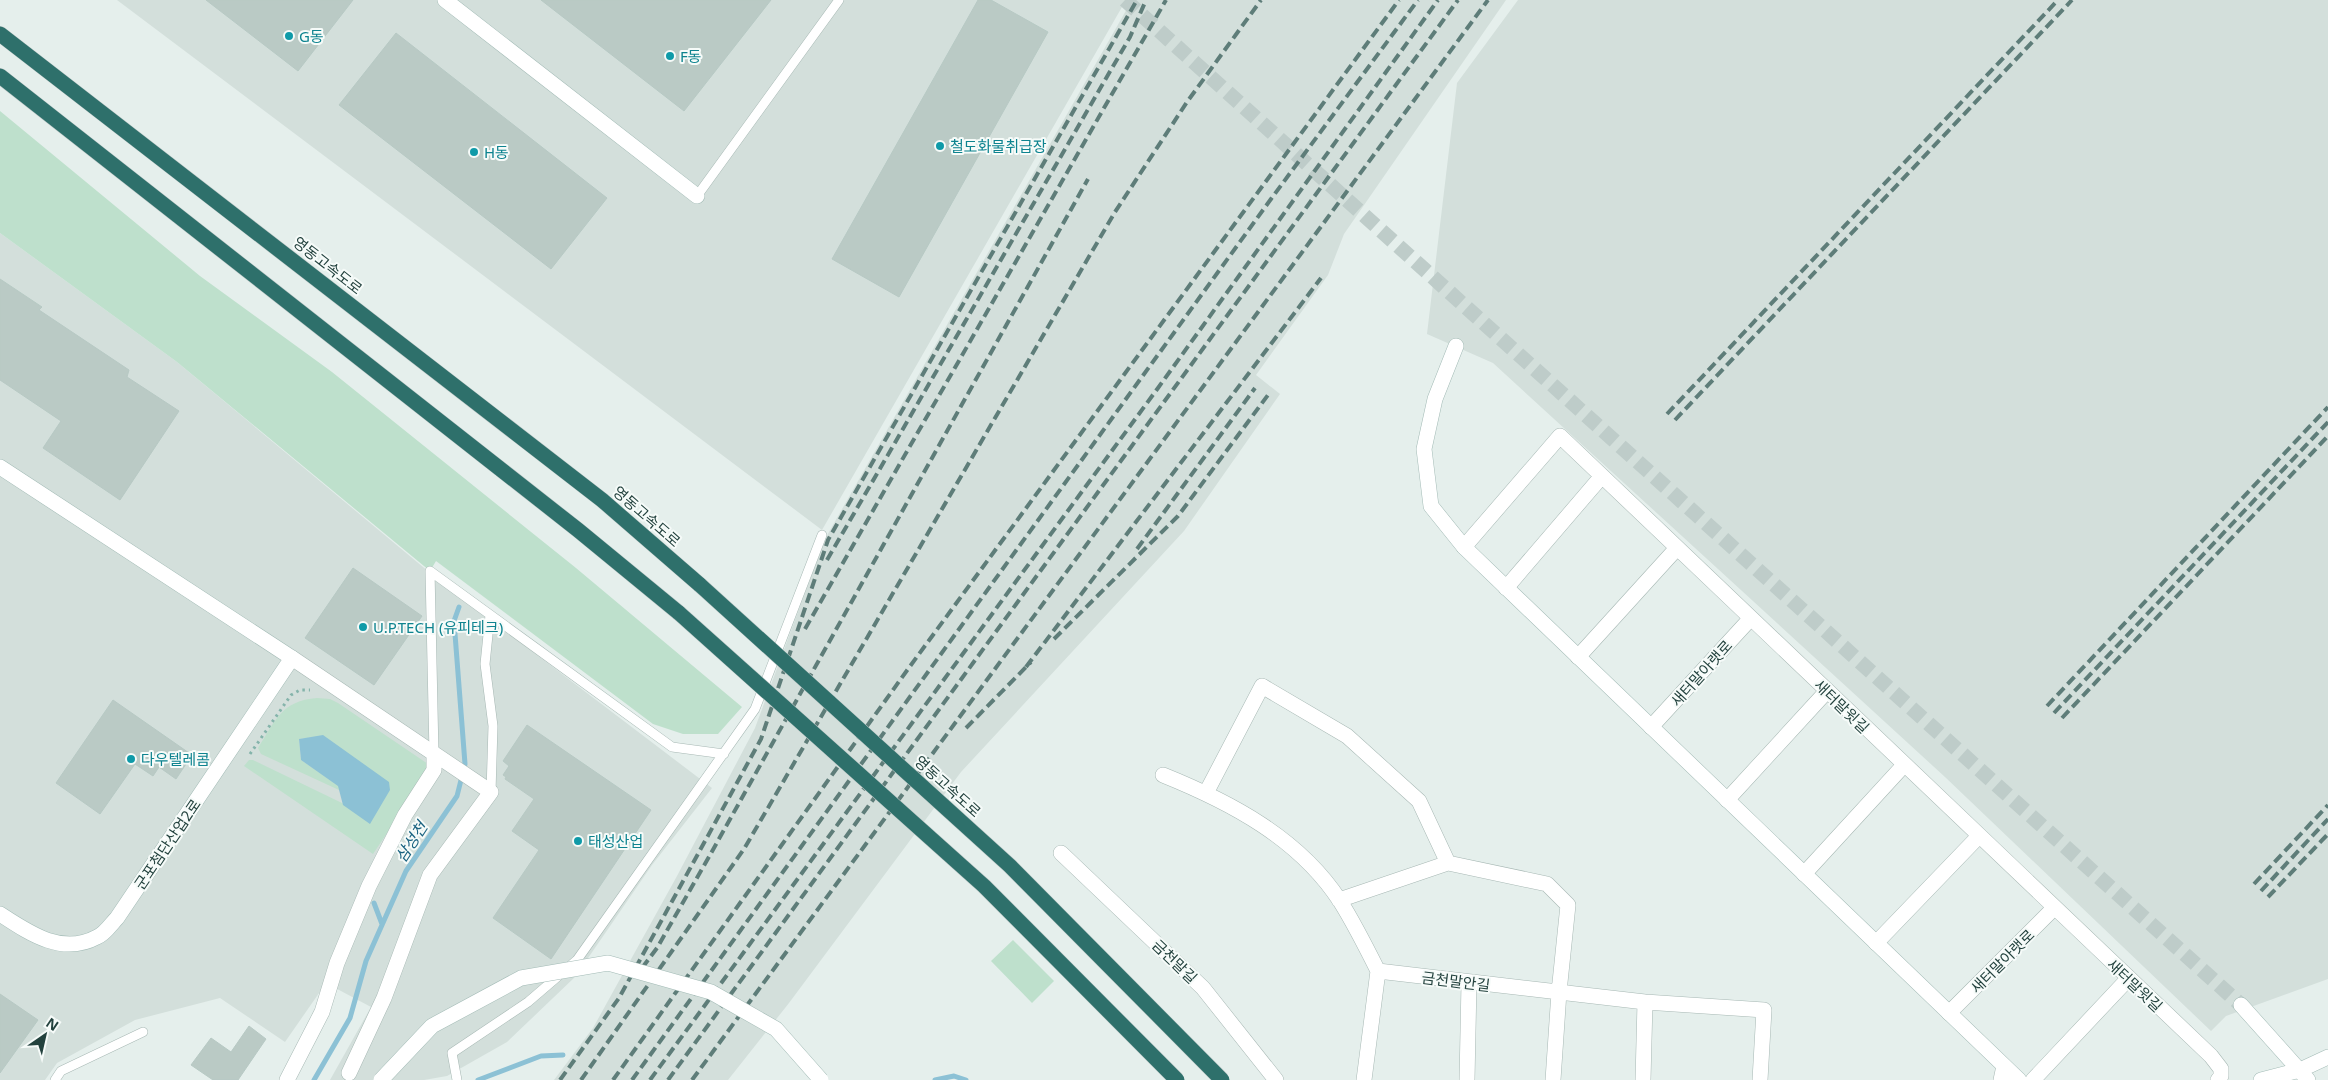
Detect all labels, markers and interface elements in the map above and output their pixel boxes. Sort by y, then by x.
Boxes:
place label: G동 [299,26,324,46]
marker: G동 [283,30,295,42]
place label: F동 [680,46,702,66]
marker: F동 [664,50,676,62]
place label: 철도화물취급장 [950,136,1047,156]
marker: 철도화물취급장 [934,140,946,152]
place label: H동 [484,142,509,162]
marker: H동 [468,146,480,158]
street label: 영동고속도로 [289,232,367,298]
street label: 영동고속도로 [609,481,685,551]
place label: U.P.TECH (유피테크) [373,617,503,637]
marker: U.P.TECH (유피테크) [357,621,369,633]
street label: 새터말아랫로 [1666,636,1736,710]
street label: 새터말윗길 [1810,675,1874,737]
place label: 다우텔레콤 [141,749,210,769]
street label: 영동고속도로 [911,751,985,821]
marker: 다우텔레콤 [125,753,137,765]
street label: 군포첨단산업2로 [129,795,205,893]
water label: 삼성천 [390,816,433,867]
place label: 태성산업 [588,831,643,851]
marker: 태성산업 [572,835,584,847]
street label: 새터말아랫로 [1966,925,2038,997]
street label: 금천말길 [1148,935,1202,987]
street label: 새터말윗길 [2103,954,2167,1016]
street label: 금천말안길 [1421,967,1491,995]
north arrow [20,1010,70,1060]
text: N [43,1013,63,1035]

